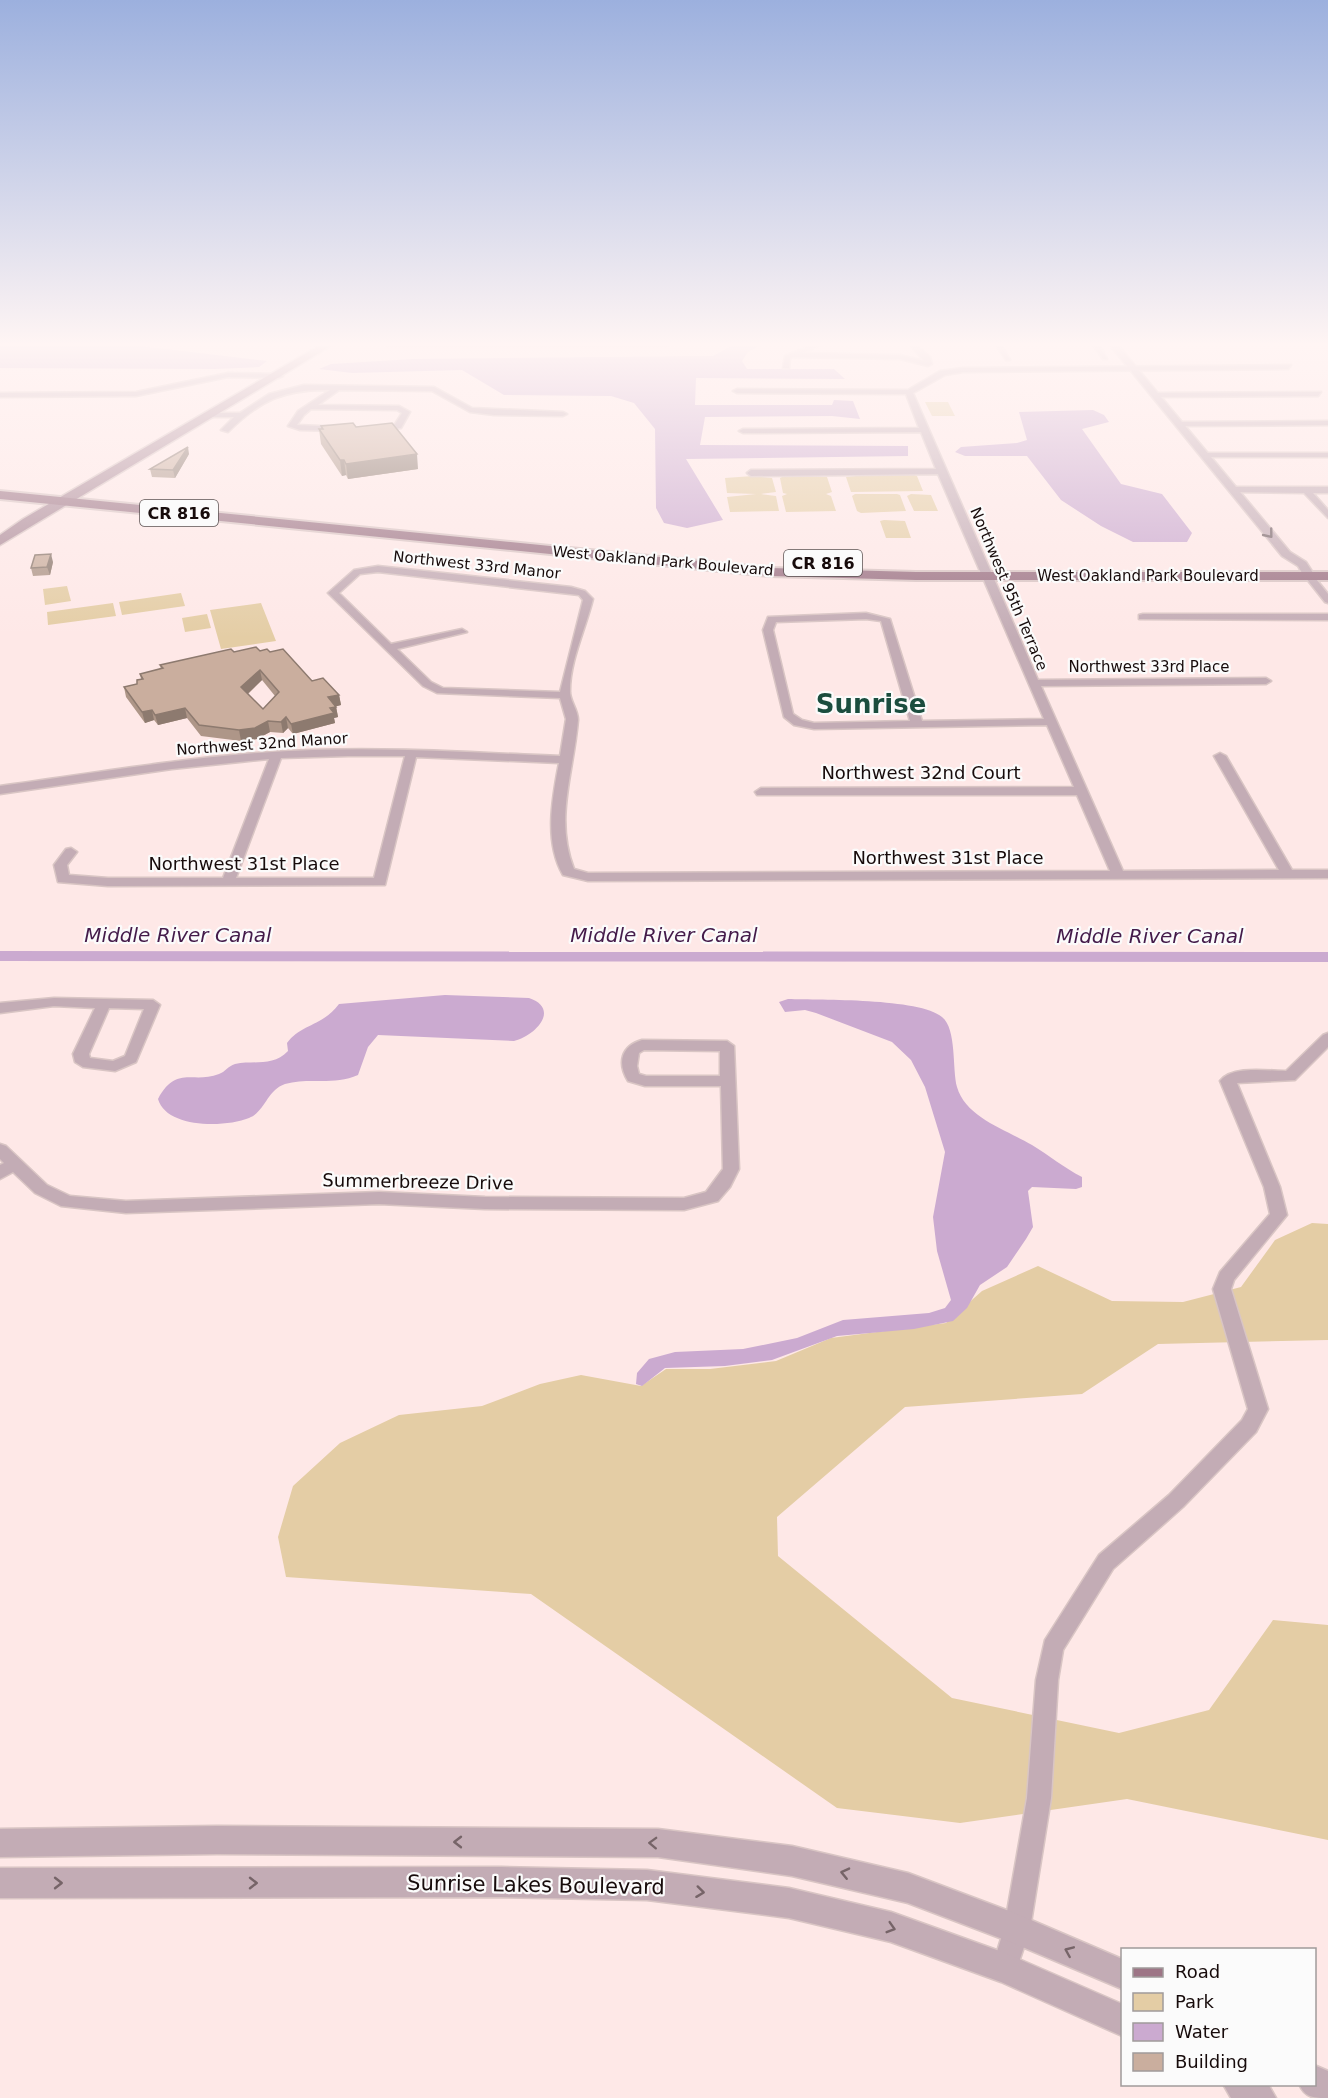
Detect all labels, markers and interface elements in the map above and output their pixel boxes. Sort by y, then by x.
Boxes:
road number: CR 816 [140,500,218,526]
street label: Northwest 95th Terrace [966,505,1052,673]
one-way arrow [1262,527,1273,538]
street label: West Oakland Park Boulevard [552,542,774,580]
street label: Northwest 33rd Manor [392,547,562,583]
road number: CR 816 [784,550,862,576]
street label: West Oakland Park Boulevard [1037,567,1259,585]
street label: Northwest 33rd Place [1068,658,1230,676]
district label: Sunrise [816,689,926,719]
street label: Northwest 32nd Manor [176,729,349,759]
street label: Northwest 32nd Court [821,762,1021,783]
street label: Northwest 31st Place [852,847,1044,868]
street label: Northwest 31st Place [148,853,340,874]
water label: Middle River Canal [84,923,272,947]
water label: Middle River Canal [570,923,758,947]
water label: Middle River Canal [1056,924,1244,948]
street label: Summerbreeze Drive [322,1169,514,1194]
one-way arrow [454,1836,463,1848]
one-way arrow [649,1837,658,1850]
one-way arrow [841,1868,851,1881]
street label: Sunrise Lakes Boulevard [407,1871,665,1899]
one-way arrow [54,1877,63,1889]
one-way arrow [249,1877,258,1889]
one-way arrow [695,1885,705,1897]
one-way arrow [885,1921,896,1933]
one-way arrow [1064,1946,1075,1958]
legend [1121,1948,1316,2086]
text: Road [1175,1961,1220,1982]
text: Park [1175,1991,1214,2012]
text: Water [1175,2021,1229,2042]
text: Building [1175,2051,1248,2072]

